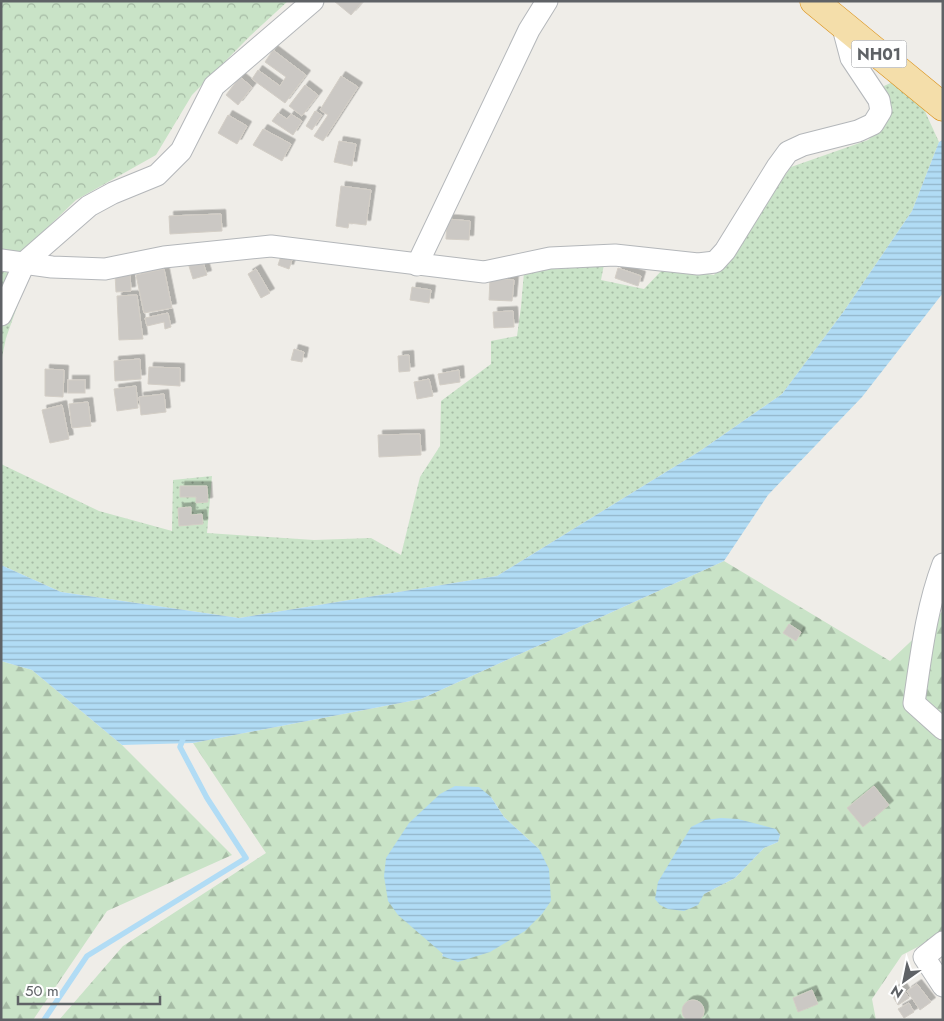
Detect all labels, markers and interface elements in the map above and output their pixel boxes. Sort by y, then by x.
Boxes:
road number: NH01 [852,41,906,68]
north arrow [879,956,929,1006]
scale bar [18,974,160,1006]
text: 50 m [25,980,59,1002]
text: N [887,980,907,1003]

